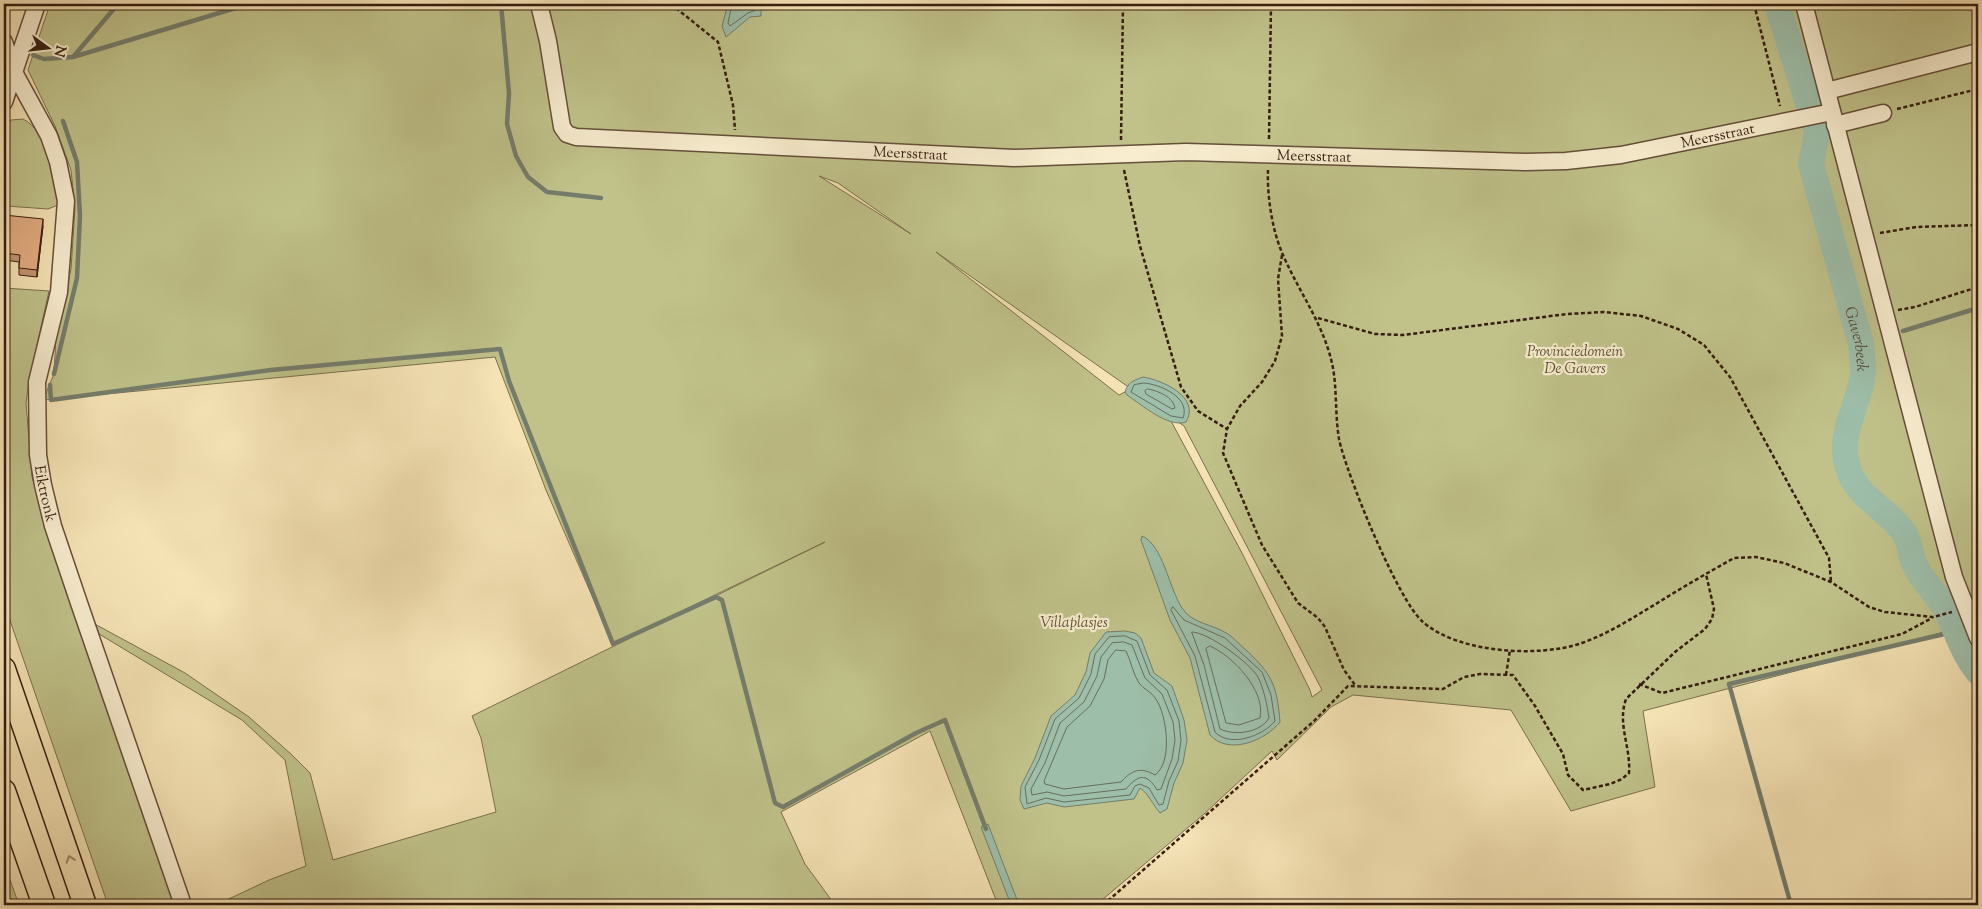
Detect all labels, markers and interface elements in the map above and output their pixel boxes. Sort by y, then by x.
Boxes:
north arrow [22,22,72,72]
text: N [48,43,70,59]
street label: Meersstraat [1679,119,1757,155]
street label: Meersstraat [872,142,948,167]
street label: Meersstraat [1276,146,1352,169]
water label: Gaverbeek [1837,304,1872,372]
park label: Provinciedomein De Gavers [1527,342,1623,380]
street label: Eiktronk [28,464,61,524]
park label: Villaplasjes [1040,613,1108,634]
one-way arrow [65,855,75,864]

